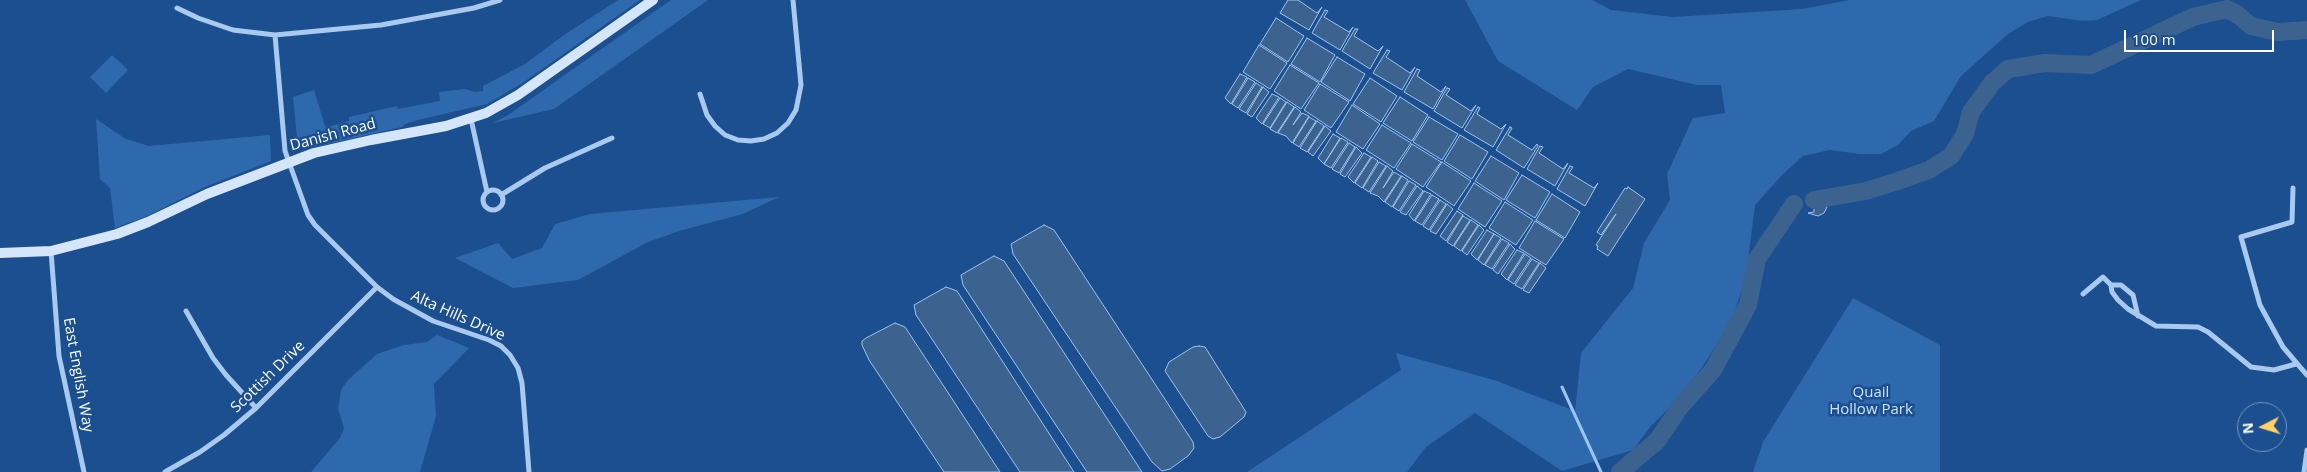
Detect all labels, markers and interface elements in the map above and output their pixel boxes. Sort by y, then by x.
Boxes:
scale bar [2127,20,2277,52]
text: 100 m [2132,29,2176,49]
street label: Danish Road [288,115,378,155]
street label: Alta Hills Drive [408,287,508,345]
street label: East English Way [59,316,97,434]
street label: Scottish Drive [227,337,309,417]
park label: Quail Hollow Park [1829,384,1913,419]
north arrow [2237,402,2287,452]
text: N [2238,422,2258,435]

